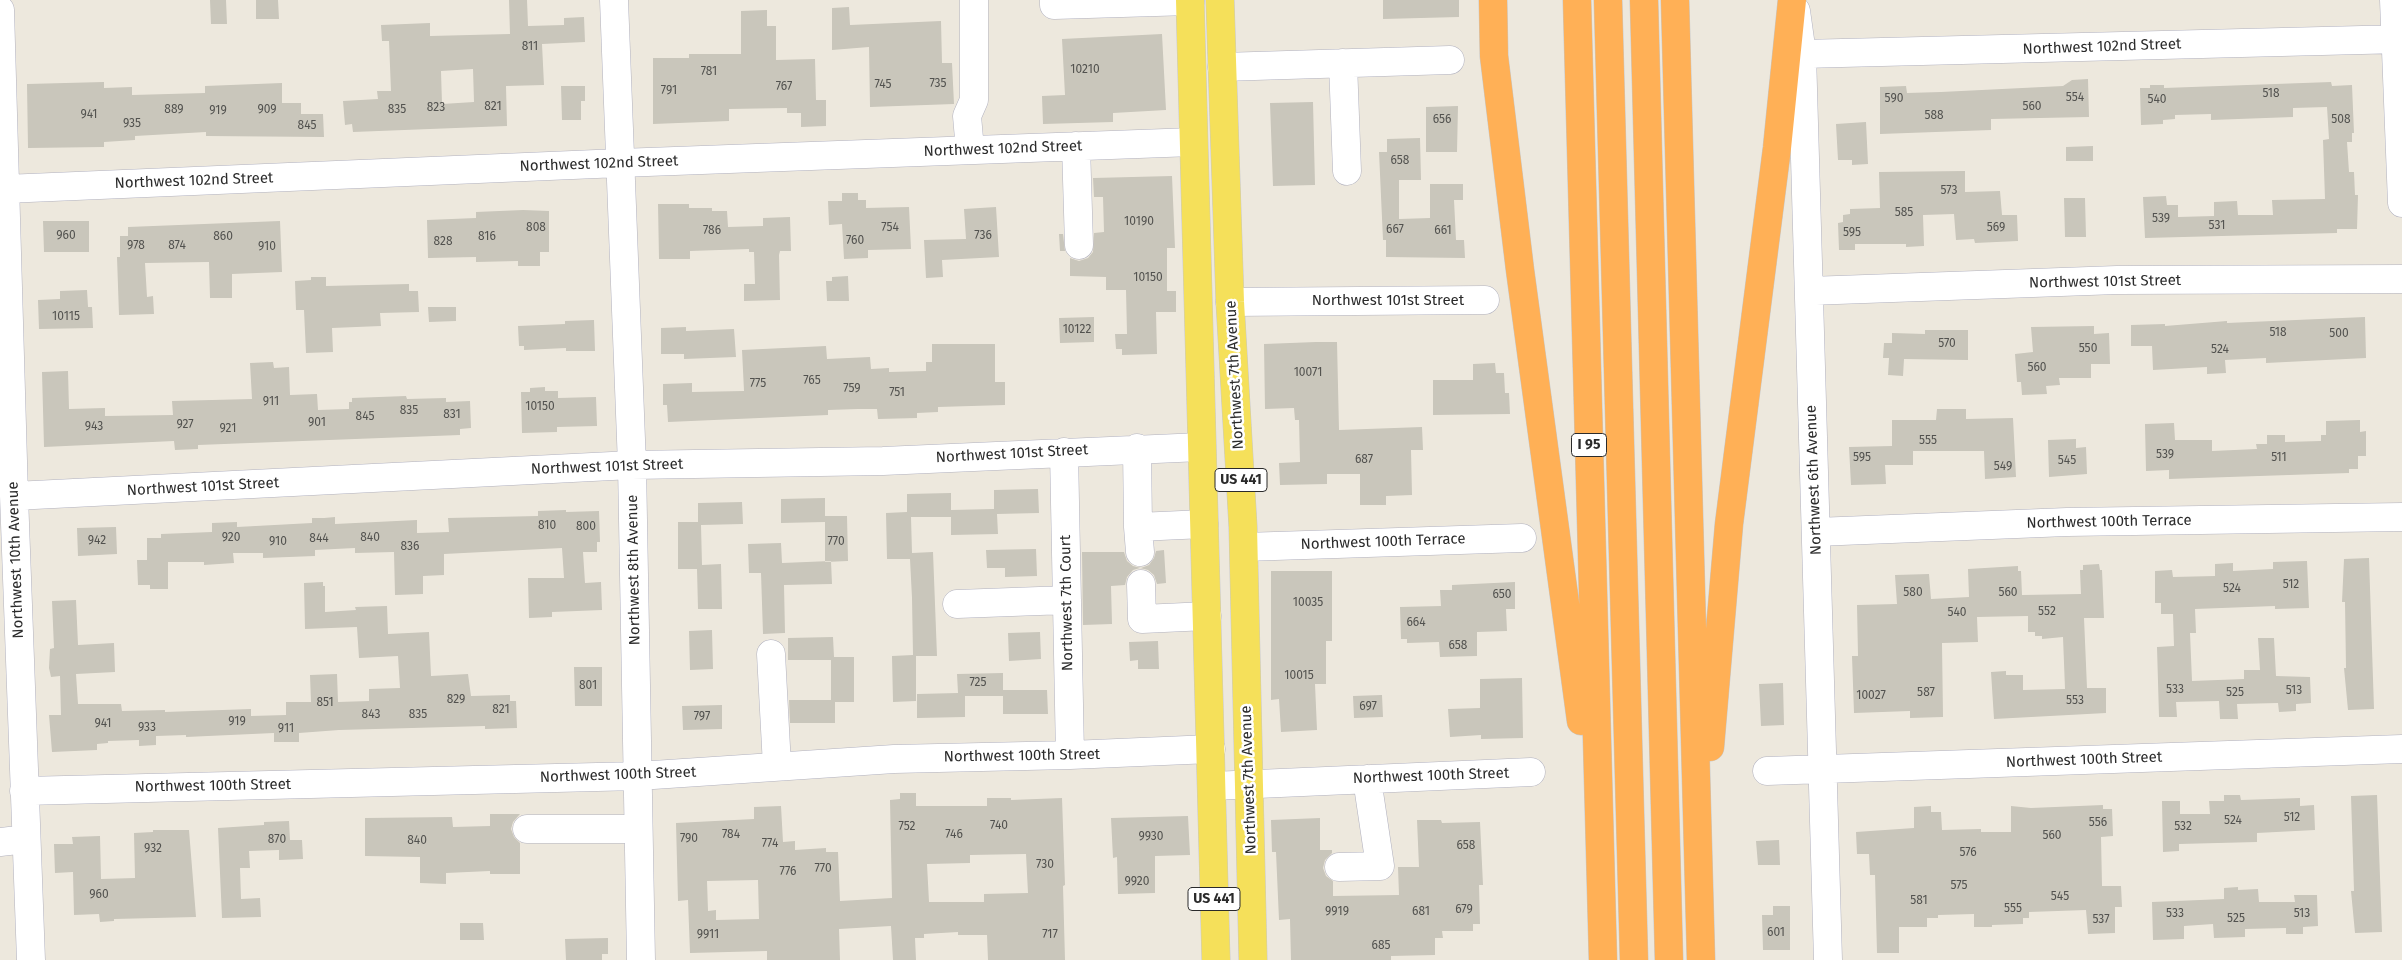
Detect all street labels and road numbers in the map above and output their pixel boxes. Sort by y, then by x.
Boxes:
street label: Northwest 102nd Street [2022,35,2182,59]
street label: Northwest 102nd Street [923,137,1083,161]
street label: Northwest 102nd Street [519,152,679,176]
street label: Northwest 102nd Street [114,169,274,193]
street label: Northwest 101st Street [2029,272,2181,292]
street label: Northwest 101st Street [1312,292,1464,310]
street label: Northwest 7th Avenue [1222,300,1248,450]
street label: Northwest 6th Avenue [1802,405,1826,555]
road number: I 95 [1572,434,1606,456]
street label: Northwest 101st Street [935,441,1089,467]
street label: Northwest 101st Street [531,455,683,479]
road number: US 441 [1215,468,1267,492]
street label: Northwest 101st Street [126,474,280,500]
street label: Northwest 10th Avenue [4,481,28,639]
street label: Northwest 8th Avenue [624,495,644,645]
street label: Northwest 100th Terrace [2026,512,2192,532]
street label: Northwest 100th Terrace [1300,530,1466,554]
street label: Northwest 7th Court [1057,535,1077,671]
street label: Northwest 7th Avenue [1237,705,1261,855]
street label: Northwest 100th Street [944,746,1100,766]
street label: Northwest 100th Street [2006,748,2162,772]
street label: Northwest 100th Street [540,763,696,787]
street label: Northwest 100th Street [1353,764,1509,788]
street label: Northwest 100th Street [135,776,291,796]
road number: US 441 [1188,888,1240,911]

